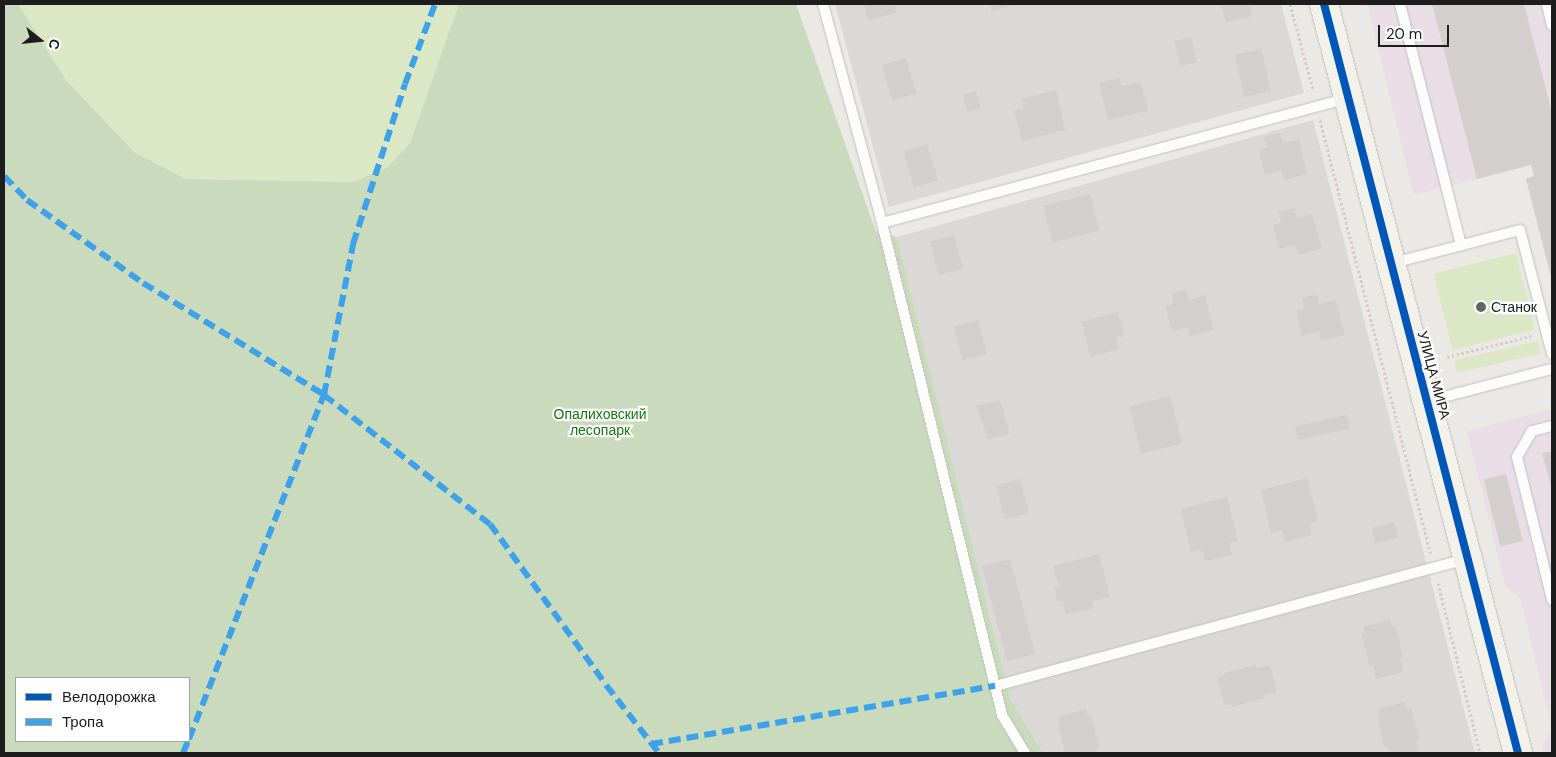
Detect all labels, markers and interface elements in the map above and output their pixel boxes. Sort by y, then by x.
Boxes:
north arrow [15,15,65,65]
scale bar [1381,15,1452,47]
text: 20 m [1386,24,1422,44]
text: С [44,37,64,51]
place label: Станок [1491,299,1537,315]
marker: Станок [1475,301,1487,313]
street label: УЛИЦА МИРА [1414,329,1454,421]
park label: Опалиховский лесопарк [554,406,646,438]
legend [15,677,190,742]
text: Велодорожка [62,687,156,707]
text: Тропа [62,712,103,732]

